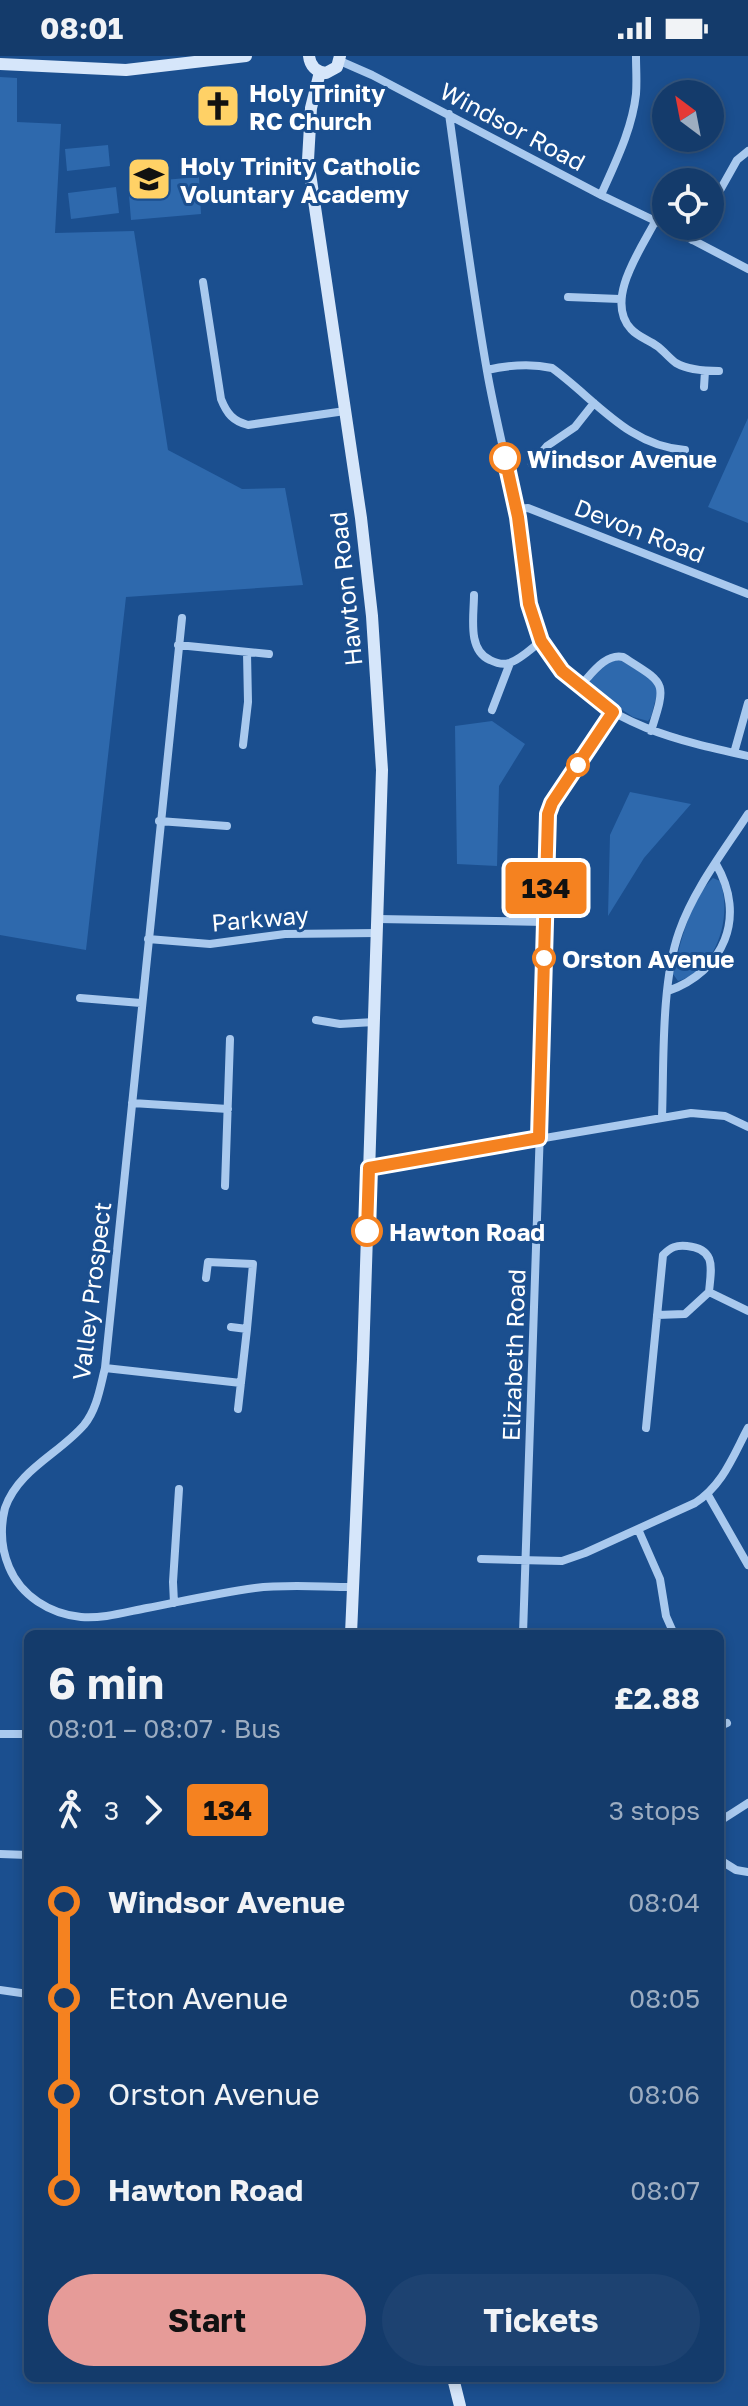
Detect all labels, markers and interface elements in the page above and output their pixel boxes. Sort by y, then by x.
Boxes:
text: 08:01 [40,10,123,46]
street label: Windsor Road [435,76,591,176]
place label: Holy Trinity RC Church [249,78,386,135]
north arrow [652,80,724,152]
map controls [652,80,724,240]
church icon: Holy Trinity RC Church [194,82,242,130]
place label: Holy Trinity Catholic Voluntary Academy [180,151,421,208]
school or university icon: Holy Trinity Catholic Voluntary Academy [125,155,173,203]
button: locate [652,168,724,240]
marker: Windsor Avenue [490,443,520,473]
place label: Windsor Avenue [527,444,717,473]
street label: Devon Road [571,492,709,568]
street label: Hawton Road [322,510,368,668]
unlabelled marker [567,754,589,776]
line badge: 134 [500,862,592,914]
text: 134 [521,871,571,904]
street label: Parkway [210,899,310,937]
place label: Orston Avenue [562,944,734,973]
marker: Orston Avenue [533,947,555,969]
street label: Valley Prospect [66,1200,116,1382]
marker: Hawton Road [352,1216,382,1246]
place label: Hawton Road [389,1217,545,1246]
street label: Elizabeth Road [496,1268,530,1442]
text: 6 min [48,1656,164,1709]
text: £2.88 [614,1680,700,1716]
text: 08:01 – 08:07 · Bus [48,1713,281,1744]
icon: walk [48,1788,92,1832]
icon: forward [131,1788,175,1832]
text: 134 [203,1793,252,1826]
text: 3 [104,1795,119,1826]
text: 3 stops [609,1795,700,1826]
text: Windsor Avenue [108,1884,345,1920]
text: 08:04 [628,1887,700,1918]
text: Eton Avenue [108,1980,288,2016]
text: 08:05 [629,1983,700,2014]
text: Orston Avenue [108,2076,320,2112]
text: 08:06 [628,2079,700,2110]
text: Hawton Road [108,2172,303,2208]
text: 08:07 [630,2175,700,2206]
button: Start [48,2274,366,2366]
button: Tickets [382,2274,700,2366]

